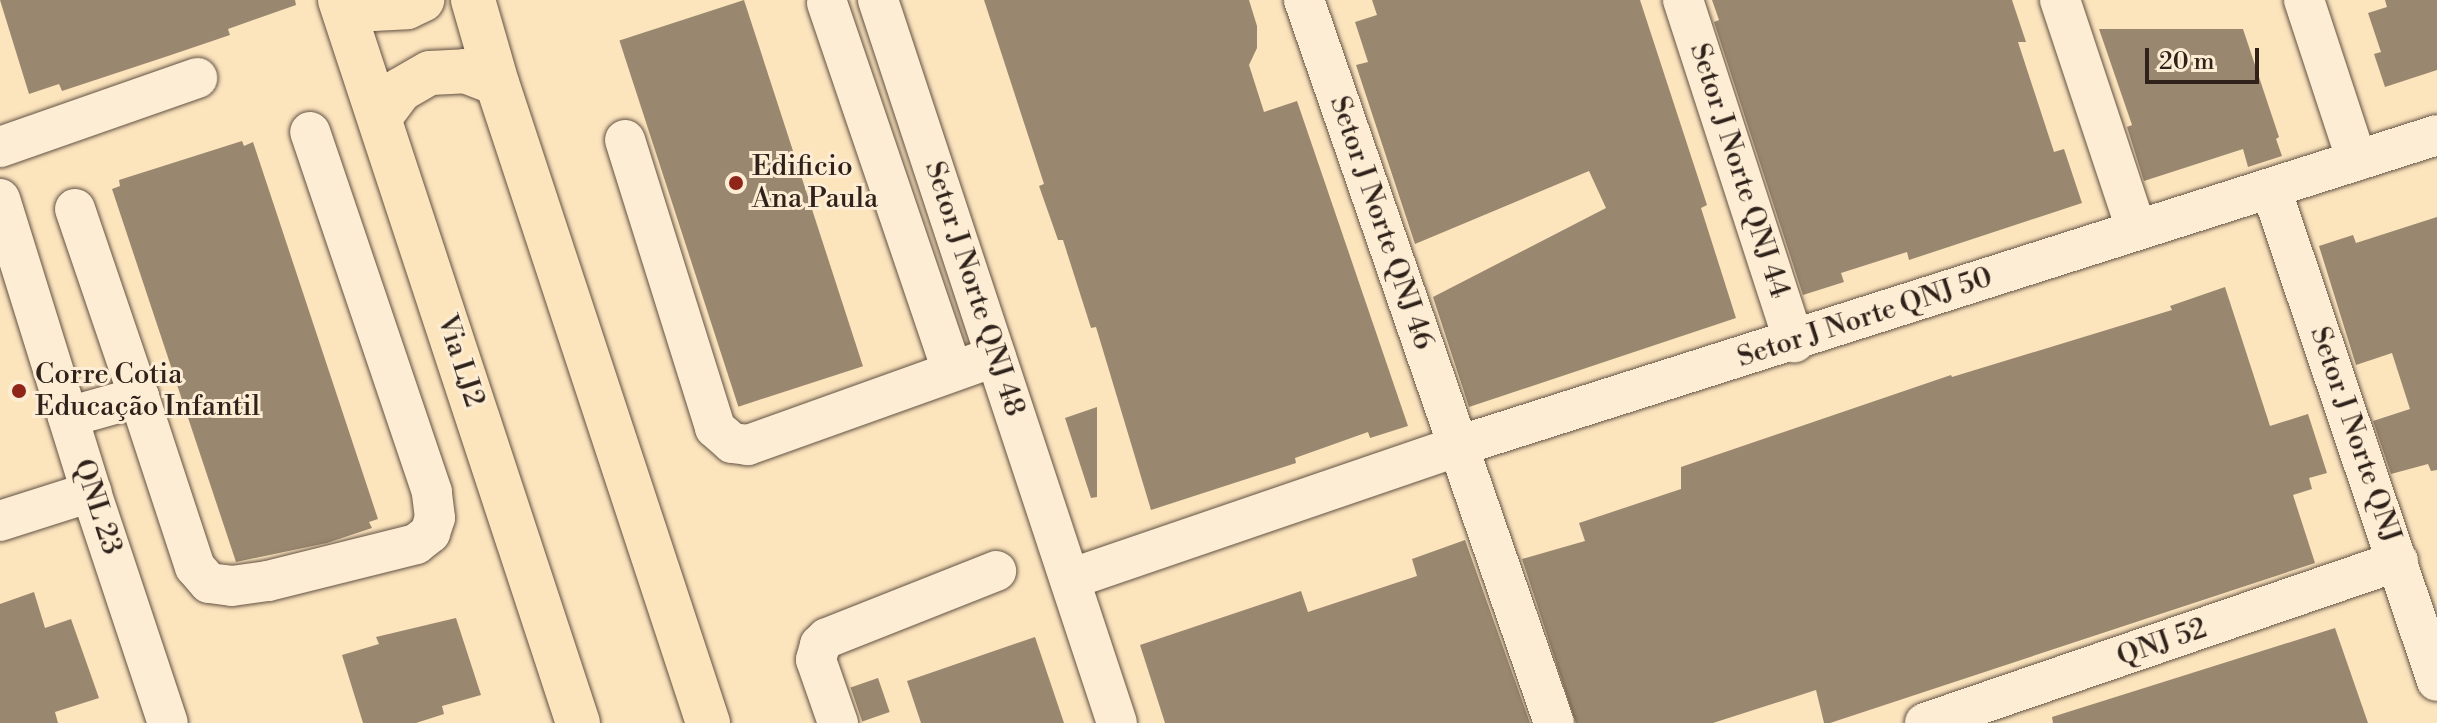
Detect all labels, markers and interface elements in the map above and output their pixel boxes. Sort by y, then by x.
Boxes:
scale bar [2149,32,2263,82]
street label: Setor J Norte QNJ 44 [1682,39,1796,303]
text: 20 m [2159,47,2215,77]
street label: Setor J Norte QNJ 46 [1322,92,1440,354]
place label: Edificio Ana Paula [752,150,878,216]
street label: Setor J Norte QNJ 48 [917,157,1031,421]
marker: Edificio Ana Paula [727,174,745,192]
street label: Setor J Norte QNJ 50 [1733,261,1997,375]
street label: Via LJ2 [429,311,491,411]
street label: Setor J Norte QNJ [2302,323,2408,547]
place label: Corre Cotia Educação Infantil [35,358,260,424]
marker: Corre Cotia Educação Infantil [10,382,28,400]
street label: QNL 23 [66,455,128,559]
street label: QNJ 52 [2113,612,2211,674]

